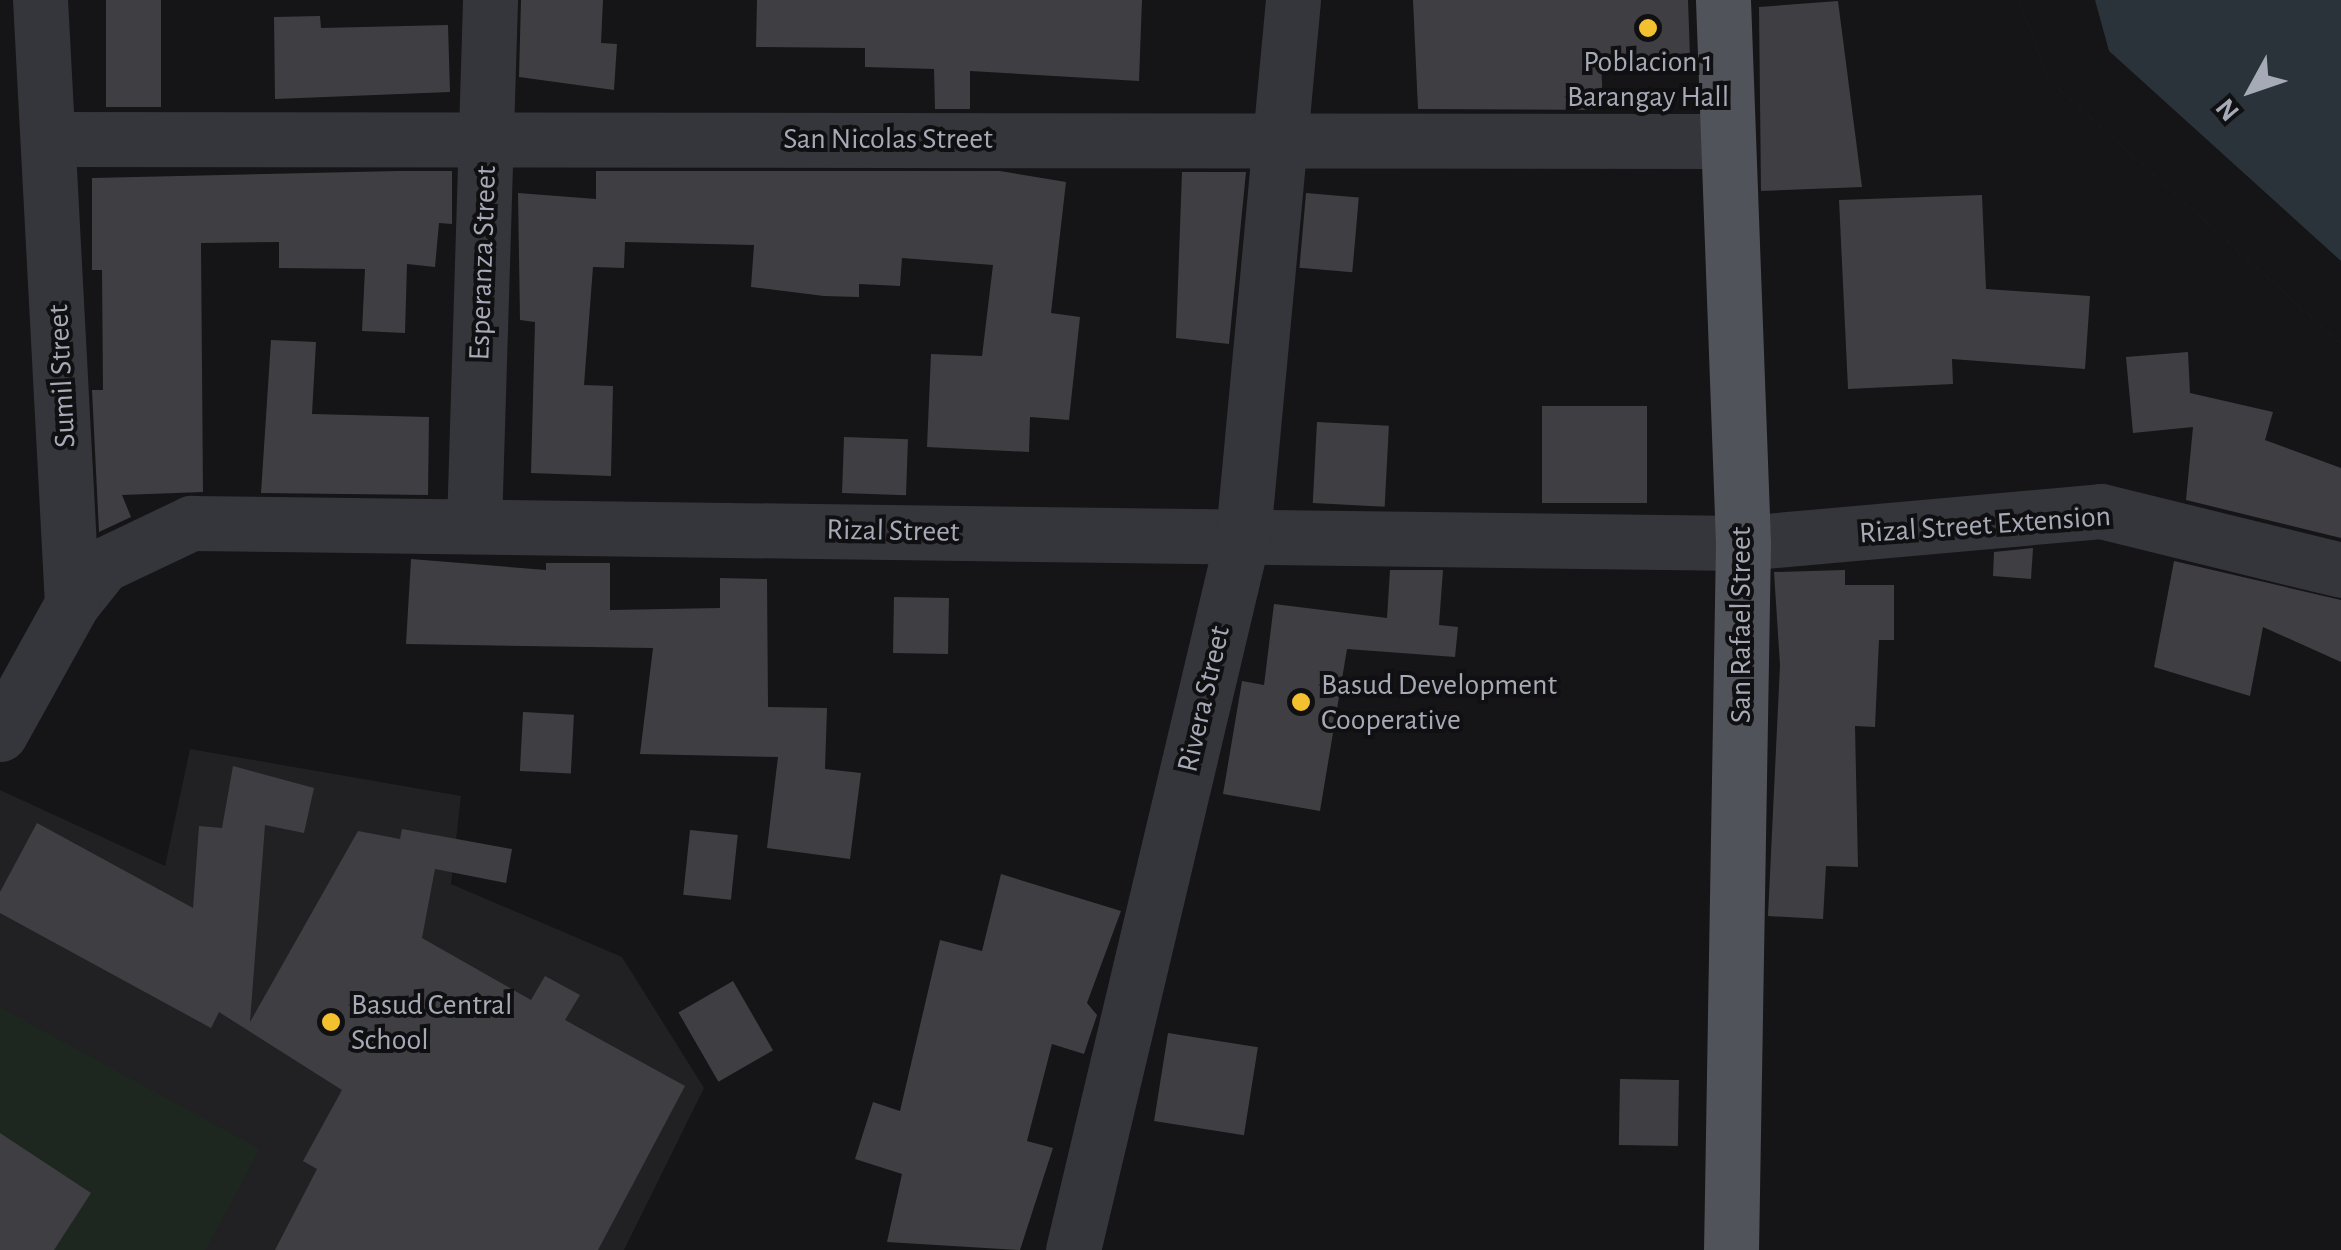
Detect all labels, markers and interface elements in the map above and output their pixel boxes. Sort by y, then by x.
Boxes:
marker: Poblacion 1 Barangay Hall [1637,17,1659,39]
north arrow [2201,40,2301,140]
place label: Poblacion 1 Barangay Hall [1567,44,1729,114]
text: N [2211,93,2245,126]
street label: San Nicolas Street [783,121,993,157]
street label: Esperanza Street [462,165,504,361]
street label: Sumil Street [40,303,84,449]
street label: Rizal Street Extension [1858,498,2112,552]
street label: Rizal Street [826,512,960,550]
street label: San Rafael Street [1723,527,1759,723]
street label: Rivera Street [1170,622,1238,776]
place label: Basud Development Cooperative [1321,667,1557,738]
marker: Basud Development Cooperative [1290,691,1312,713]
place label: Basud Central School [351,987,512,1058]
marker: Basud Central School [320,1011,342,1033]

